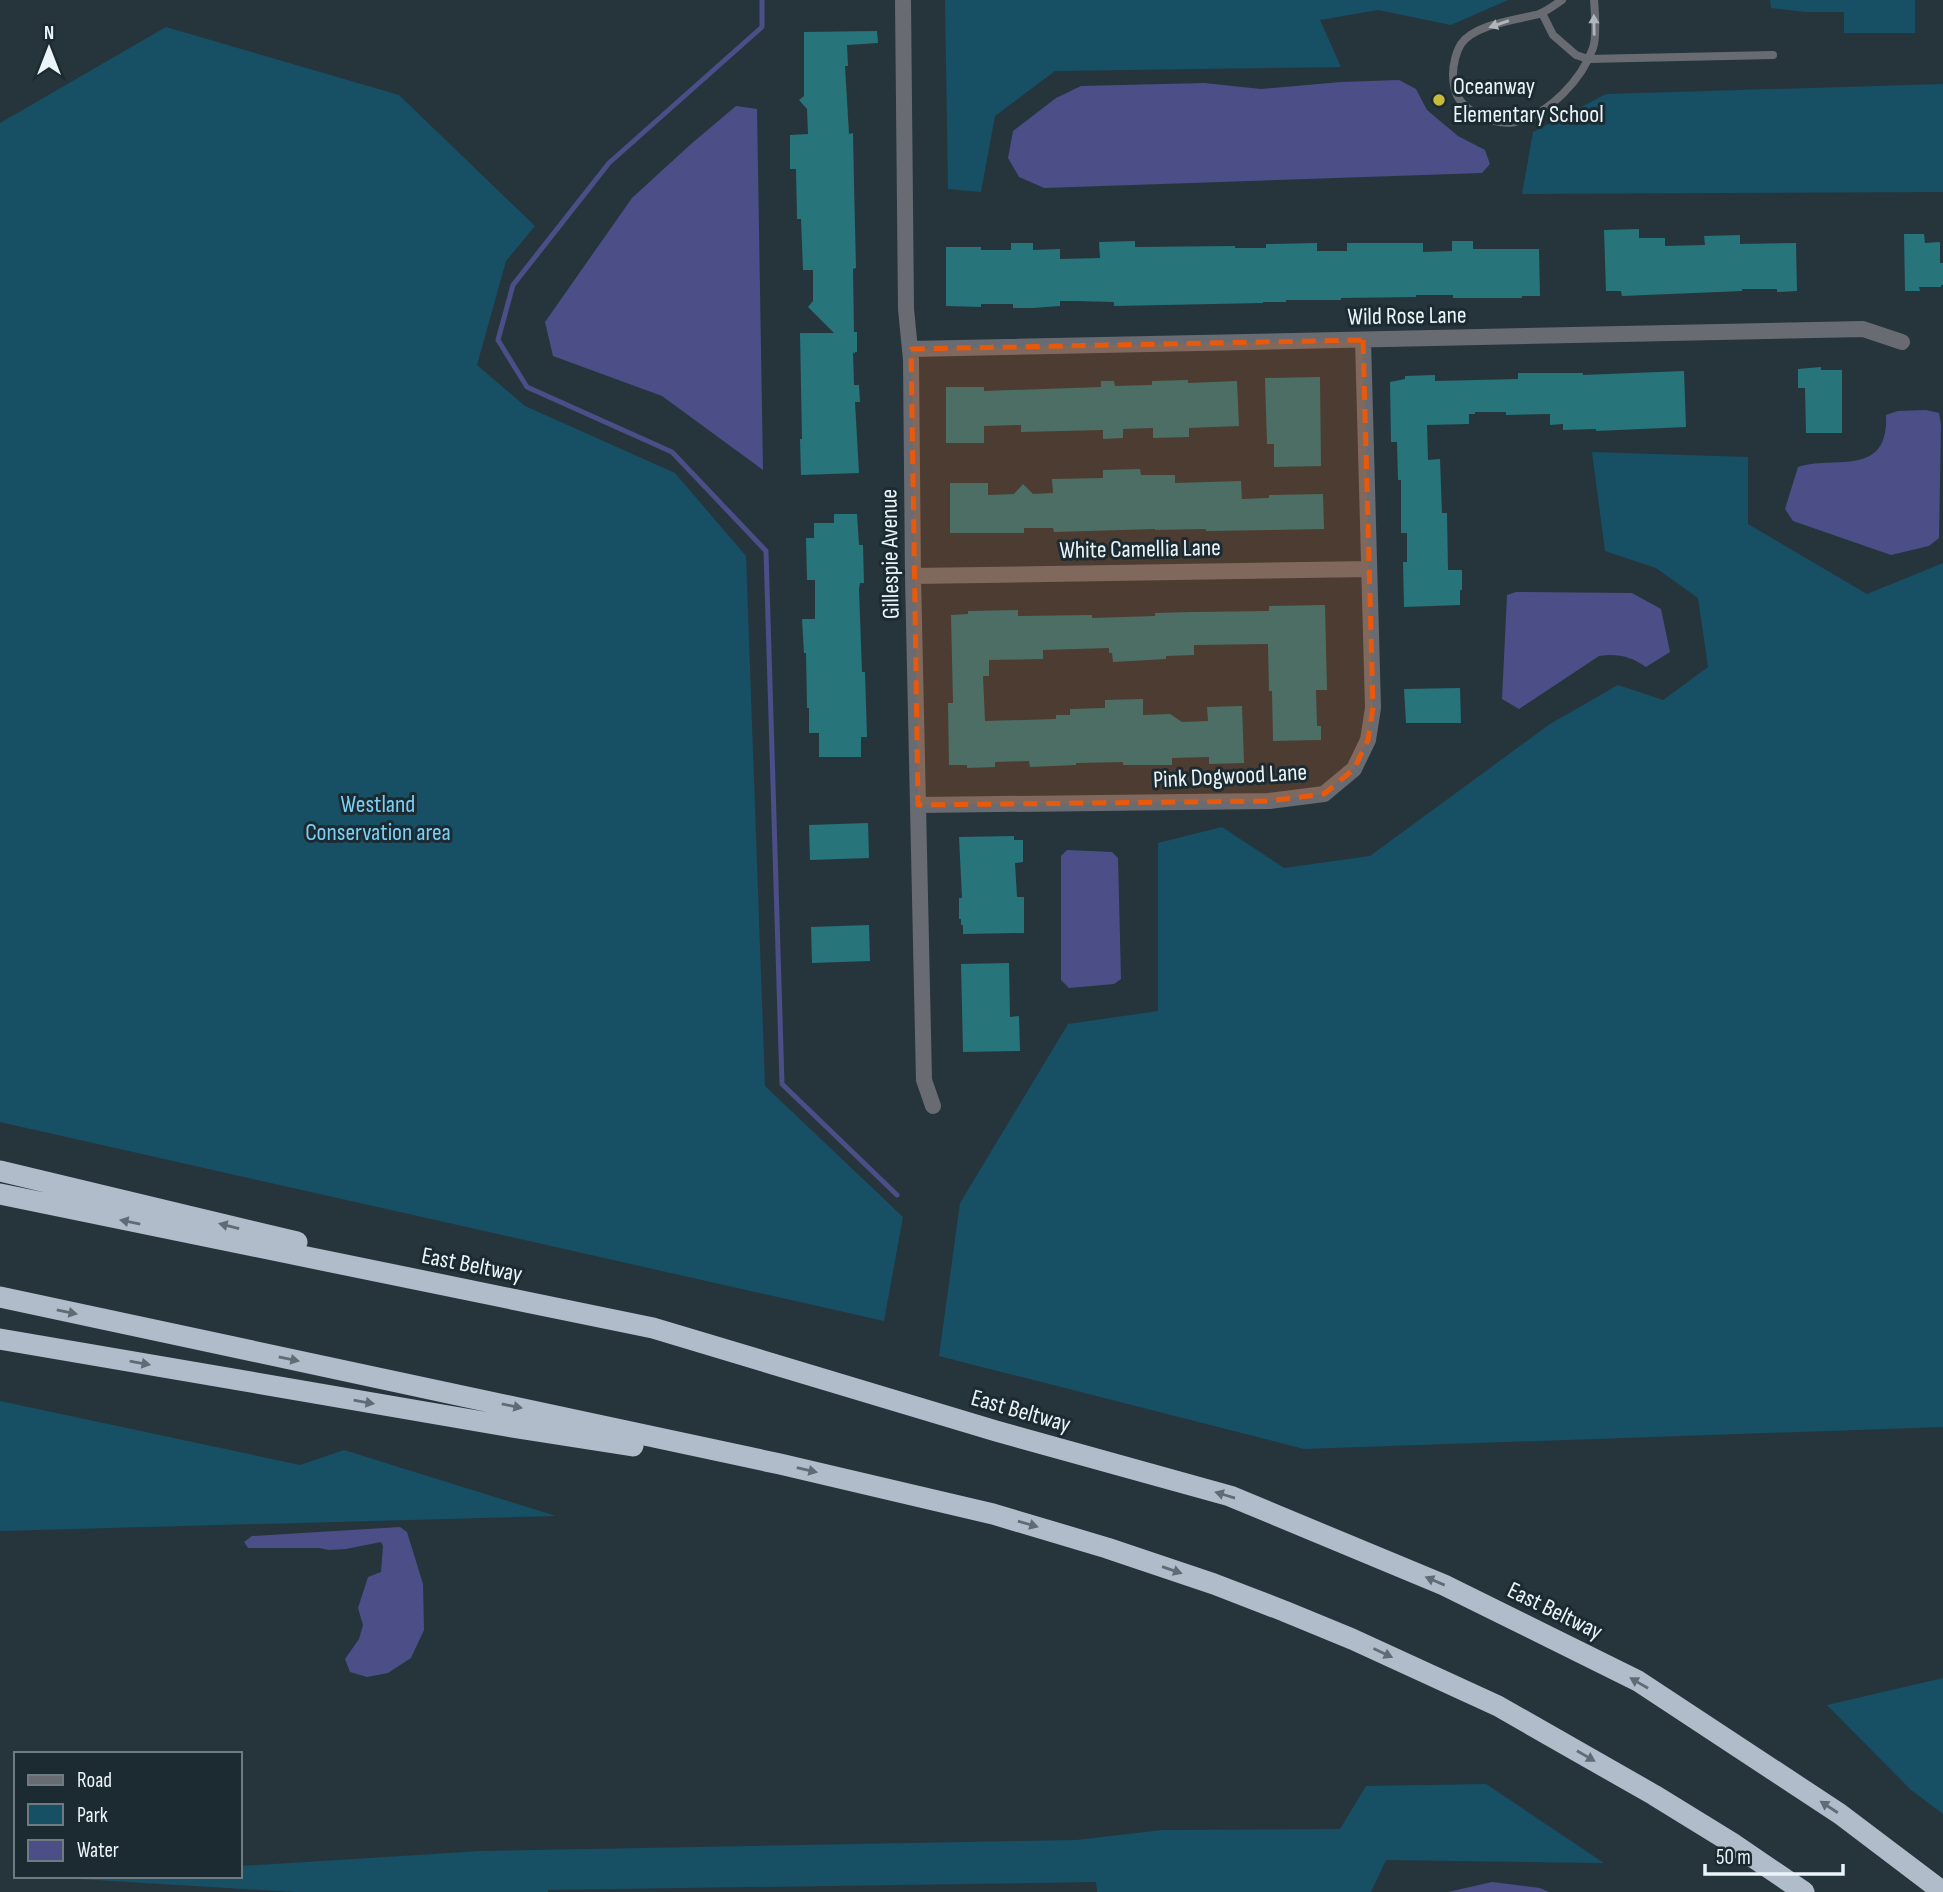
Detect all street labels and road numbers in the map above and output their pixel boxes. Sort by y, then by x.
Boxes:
street label: Wild Rose Lane [1347,300,1467,332]
street label: Gillespie Avenue [874,489,906,619]
street label: White Camellia Lane [1059,533,1221,565]
street label: Pink Dogwood Lane [1152,757,1308,795]
street label: East Beltway [419,1241,525,1289]
street label: East Beltway [968,1383,1074,1439]
street label: East Beltway [1503,1576,1607,1646]

